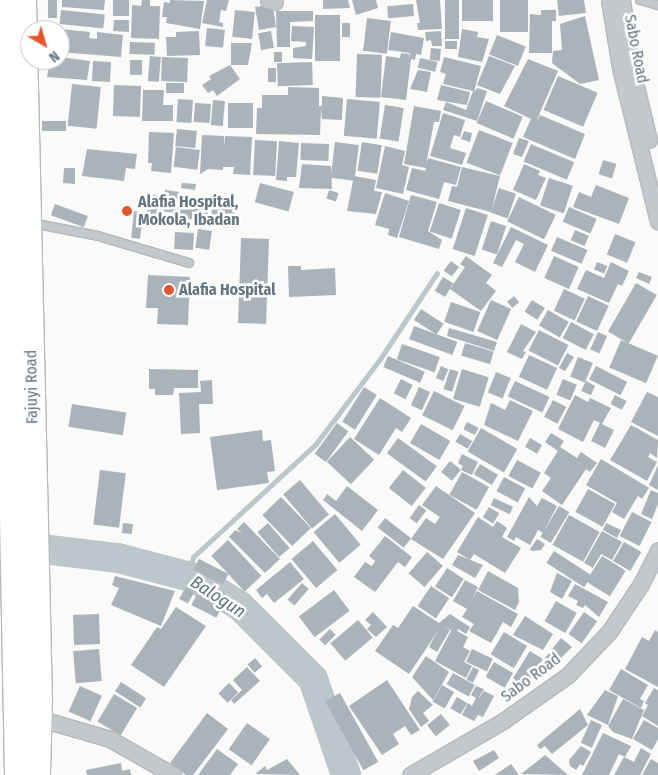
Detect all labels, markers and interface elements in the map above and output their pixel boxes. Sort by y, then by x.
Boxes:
street label: Sabo Road [620,13,652,85]
north arrow [20,20,70,70]
text: N [45,47,62,66]
place label: Alafia Hospital, Mokola, Ibadan [138,192,240,230]
marker: Alafia Hospital, Mokola, Ibadan [120,204,134,218]
place label: Alafia Hospital [179,280,276,300]
marker: Alafia Hospital [163,284,175,296]
street label: Fajuyi Road [22,350,42,424]
water label: Balogun [186,571,250,623]
street label: Sabo Road [497,649,565,707]

